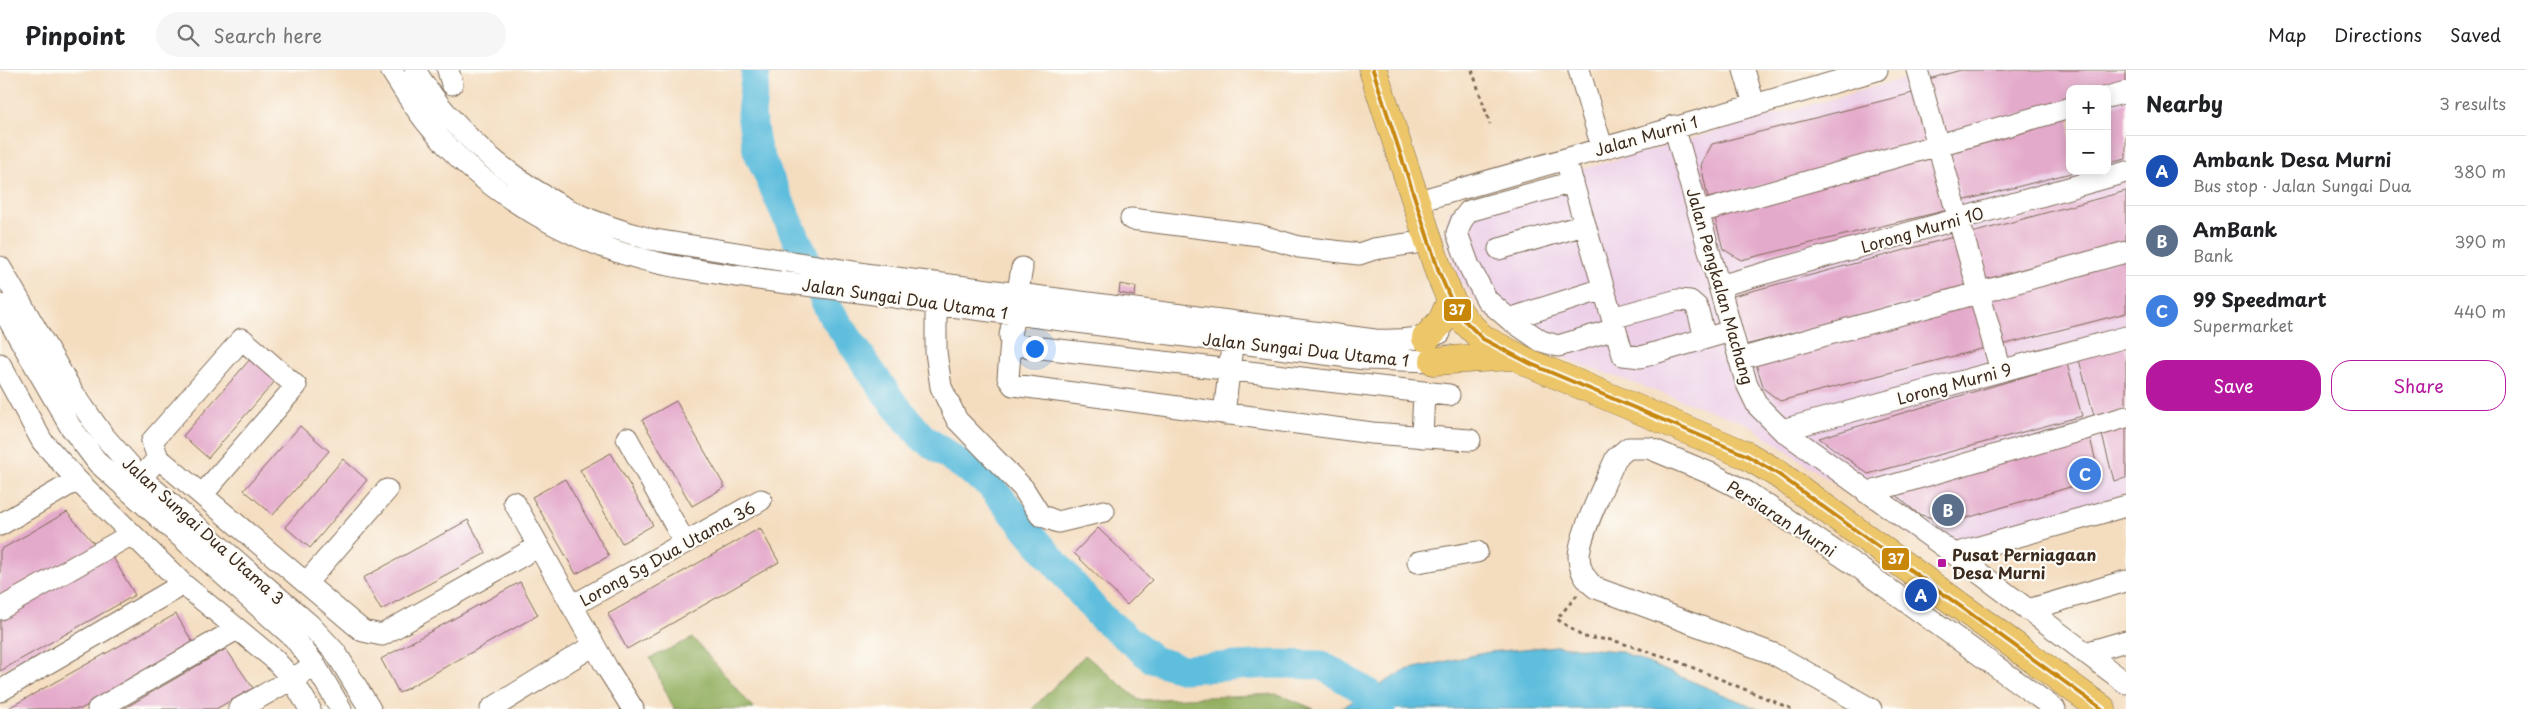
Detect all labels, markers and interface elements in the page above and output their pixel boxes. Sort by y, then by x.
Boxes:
search box [156,12,506,57]
text: Pinpoint [25,17,126,53]
icon: search [174,21,202,49]
text: Search here [214,21,322,49]
text: Map [2268,21,2306,48]
text: Directions [2334,21,2422,48]
text: Saved [2450,21,2501,48]
map controls [2066,85,2111,175]
button: + [2066,85,2111,130]
text: Nearby [2146,87,2223,119]
text: 3 results [2439,91,2506,115]
street label: Jalan Murni 1 [1591,109,1701,161]
button: − [2066,130,2111,175]
text: Ambank Desa Murni [2193,145,2391,173]
text: A [2156,159,2168,183]
text: 380 m [2454,159,2506,183]
text: Bus stop · Jalan Sungai Dua [2193,173,2411,197]
street label: Jalan Pengkalan Machang [1681,185,1761,387]
street label: Lorong Murni 10 [1858,200,1986,258]
text: AmBank [2193,215,2277,243]
text: B [2157,229,2167,253]
text: 390 m [2455,229,2506,253]
text: Bank [2193,243,2233,267]
street label: Jalan Sungai Dua Utama 1 [801,272,1009,324]
text: 99 Speedmart [2193,285,2327,313]
line badge: 37 [1443,298,1472,322]
text: 37 [1449,299,1466,320]
text: C [2156,299,2168,323]
text: 440 m [2454,299,2506,323]
text: Supermarket [2193,313,2293,337]
street label: Jalan Sungai Dua Utama 1 [1202,326,1410,372]
your location [1022,336,1048,362]
street label: Lorong Murni 9 [1894,356,2014,410]
button: Save [2146,360,2321,411]
button: Share [2331,360,2506,411]
street label: Jalan Sungai Dua Utama 3 [118,451,290,609]
pin: C [2069,455,2101,493]
street label: Persiaran Murni [1723,474,1841,562]
pin: B [1932,491,1964,529]
street label: Lorong Sg Dua Utama 36 [575,495,759,611]
place label: Pusat Perniagaan Desa Murni [1952,542,2097,584]
line badge: 37 [1881,547,1910,571]
text: 37 [1888,548,1905,569]
marker: Pusat Perniagaan Desa Murni [1936,557,1948,569]
pin: A [1905,576,1937,614]

